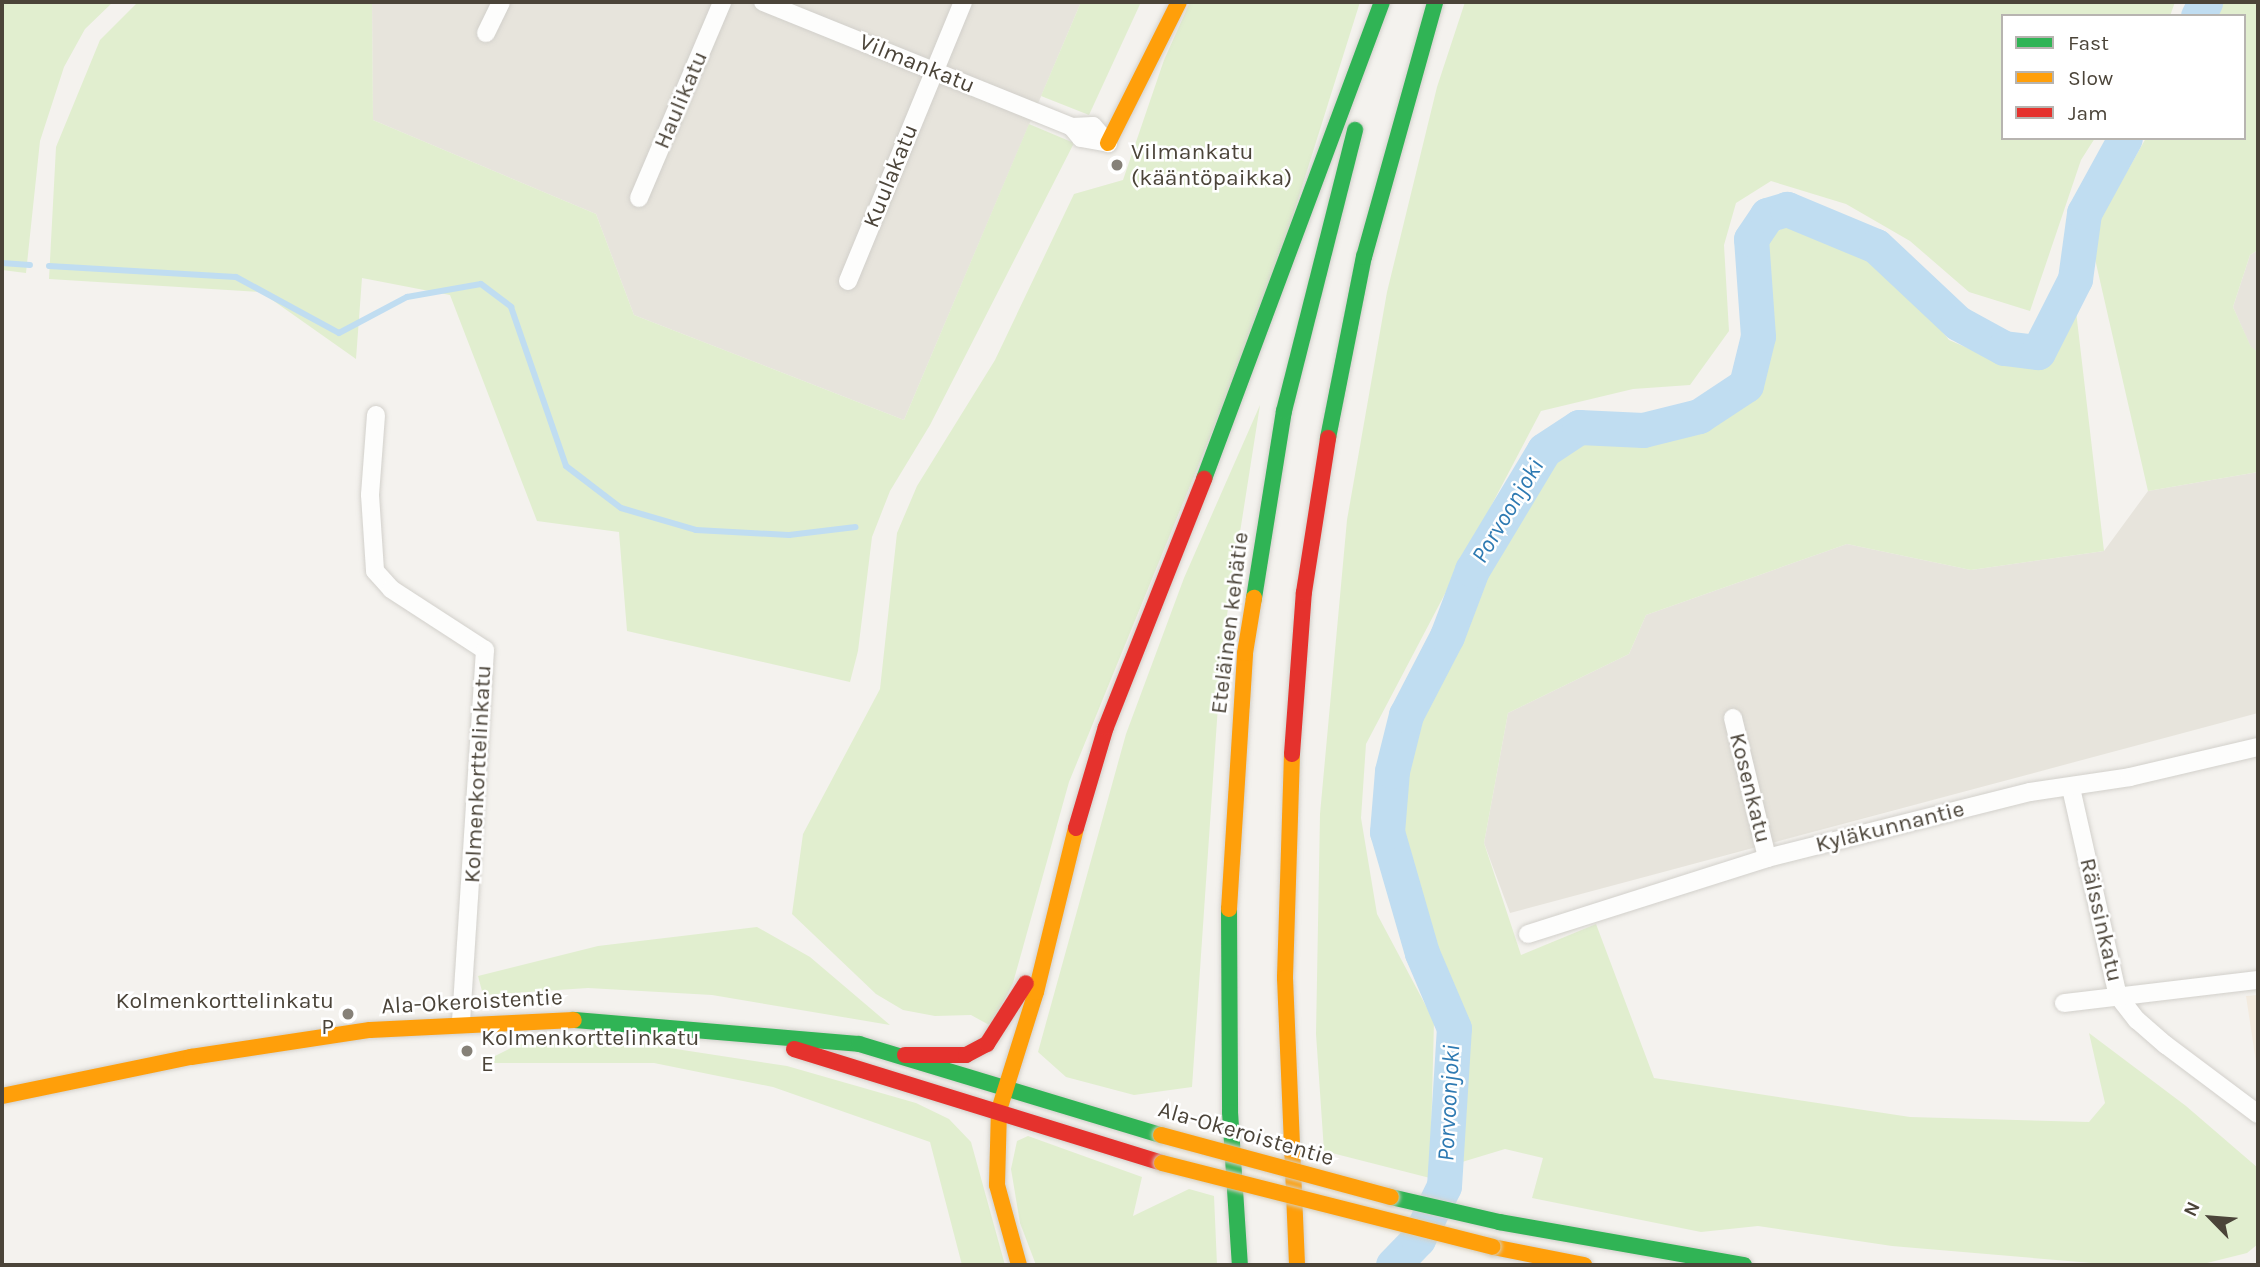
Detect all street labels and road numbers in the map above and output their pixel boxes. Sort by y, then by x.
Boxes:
street label: Vilmankatu [855,28,979,100]
street label: Haulikatu [648,47,714,153]
street label: Kuulakatu [858,120,924,232]
street label: Eteläinen kehätie [1205,531,1255,715]
street label: Kolmenkorttelinkatu [459,664,497,884]
street label: Kosenkatu [1723,730,1777,846]
street label: Kyläkunnantie [1813,795,1967,859]
street label: Rälssinkatu [2073,855,2129,985]
street label: Ala-Okeroistentie [381,983,563,1021]
street label: Ala-Okeroistentie [1155,1096,1337,1172]

